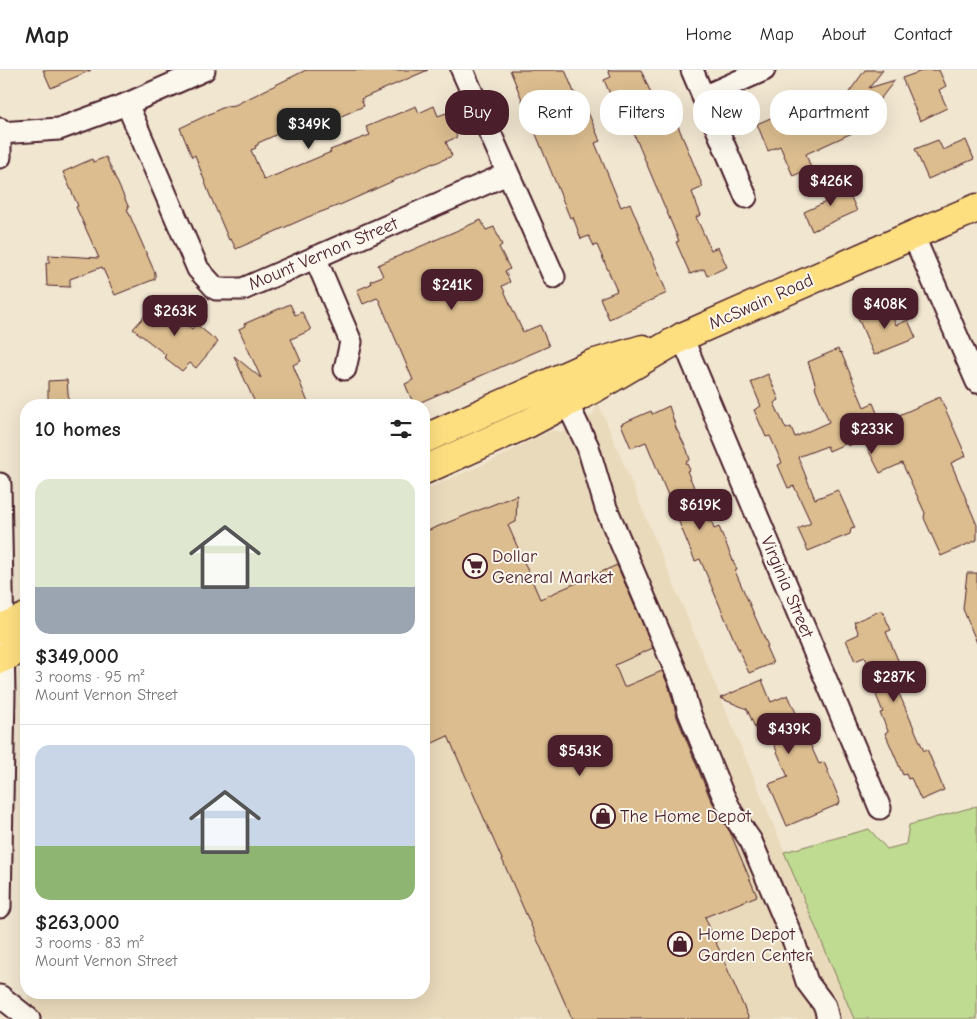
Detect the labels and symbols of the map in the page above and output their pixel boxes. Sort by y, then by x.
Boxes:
pin: $349K [274,108,344,150]
pin: $426K [796,164,866,207]
street label: Mount Vernon Street [245,213,402,295]
pin: $241K [417,268,487,311]
street label: McSwain Road [705,270,817,334]
pin: $408K [850,288,920,330]
pin: $263K [140,294,210,337]
pin: $233K [837,412,907,455]
pin: $619K [665,488,735,531]
street label: Virginia Street [756,533,818,642]
place label: Dollar General Market [492,546,614,588]
supermarket icon: Dollar General Market [462,553,488,579]
pin: $287K [859,660,929,703]
pin: $439K [754,712,824,755]
pin: $543K [545,734,615,777]
shop icon: The Home Depot [590,803,616,829]
place label: The Home Depot [620,806,752,827]
place label: Home Depot Garden Center [698,924,813,966]
shop icon: Home Depot Garden Center [667,931,693,957]

